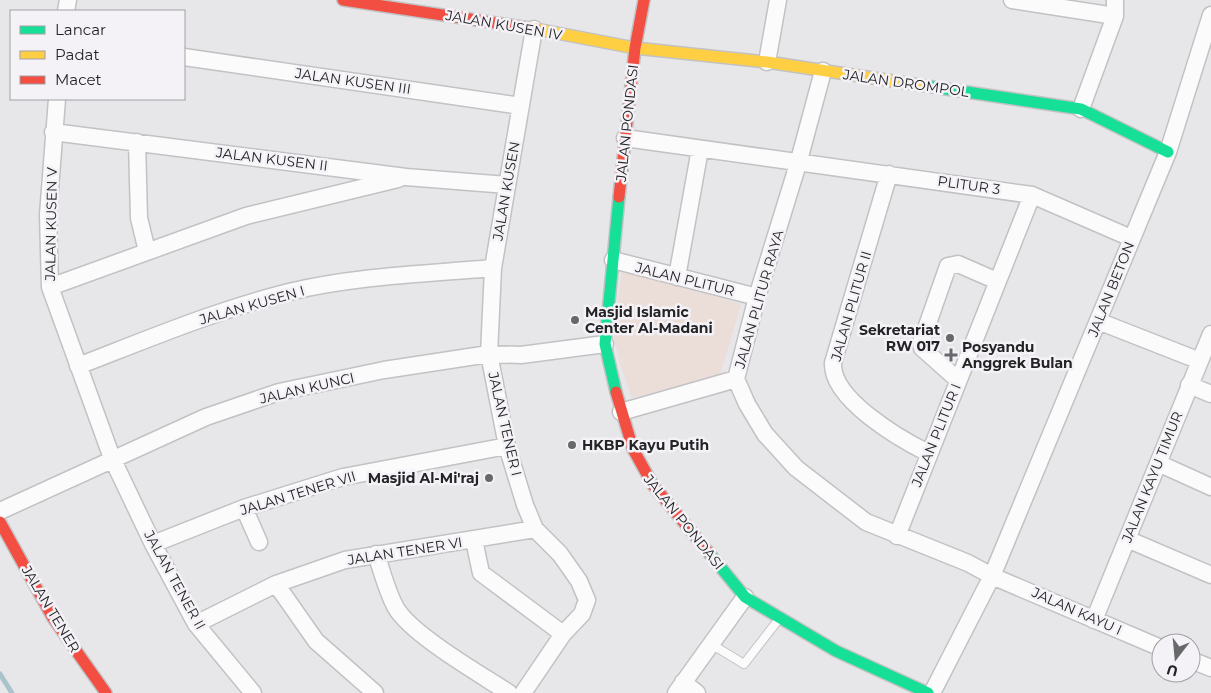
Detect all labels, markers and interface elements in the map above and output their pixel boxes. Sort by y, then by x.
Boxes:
street label: JALAN KUSEN IV [443,6,564,44]
legend [10,10,185,100]
text: Lancar [55,20,106,39]
text: Padat [55,45,100,64]
street label: JALAN KUSEN III [293,64,412,98]
street label: JALAN PONDASI [612,64,642,183]
street label: JALAN DROMPOL [841,65,971,101]
text: Macet [55,70,102,89]
street label: JALAN KUSEN [488,140,524,243]
street label: JALAN KUSEN II [214,143,329,175]
street label: JALAN KUSEN V [41,167,61,282]
street label: PLITUR 3 [937,172,1002,198]
street label: JALAN PLITUR RAYA [730,227,788,371]
street label: JALAN BETON [1083,239,1138,340]
street label: JALAN PLITUR II [826,249,875,364]
street label: JALAN PLITUR [633,258,736,300]
street label: JALAN KUSEN I [196,281,307,329]
place label: Masjid Islamic Center Al-Madani [585,303,713,337]
marker: Masjid Islamic Center Al-Madani [569,314,581,326]
place label: Sekretariat RW 017 [859,321,940,355]
marker: Sekretariat RW 017 [944,332,956,344]
place label: Posyandu Anggrek Bulan [961,338,1073,372]
marker: Posyandu Anggrek Bulan [944,348,958,362]
street label: JALAN KUNCI [257,368,356,408]
street label: JALAN TENER I [484,369,526,478]
street label: JALAN PLITUR I [907,381,965,490]
street label: JALAN KAYU TIMUR [1117,409,1186,546]
place label: HKBP Kayu Putih [582,436,709,454]
marker: HKBP Kayu Putih [566,439,578,451]
street label: JALAN TENER VII [237,467,358,519]
place label: Masjid Al-Mi'raj [368,469,479,487]
street label: JALAN PONDASI [639,470,728,573]
marker: Masjid Al-Mi'raj [483,472,495,484]
street label: JALAN TENER II [140,526,210,633]
street label: JALAN TENER VI [345,533,464,569]
street label: JALAN TENER [17,561,84,656]
street label: JALAN KAYU I [1028,583,1125,639]
north arrow [1151,633,1201,683]
text: U [1165,660,1180,681]

